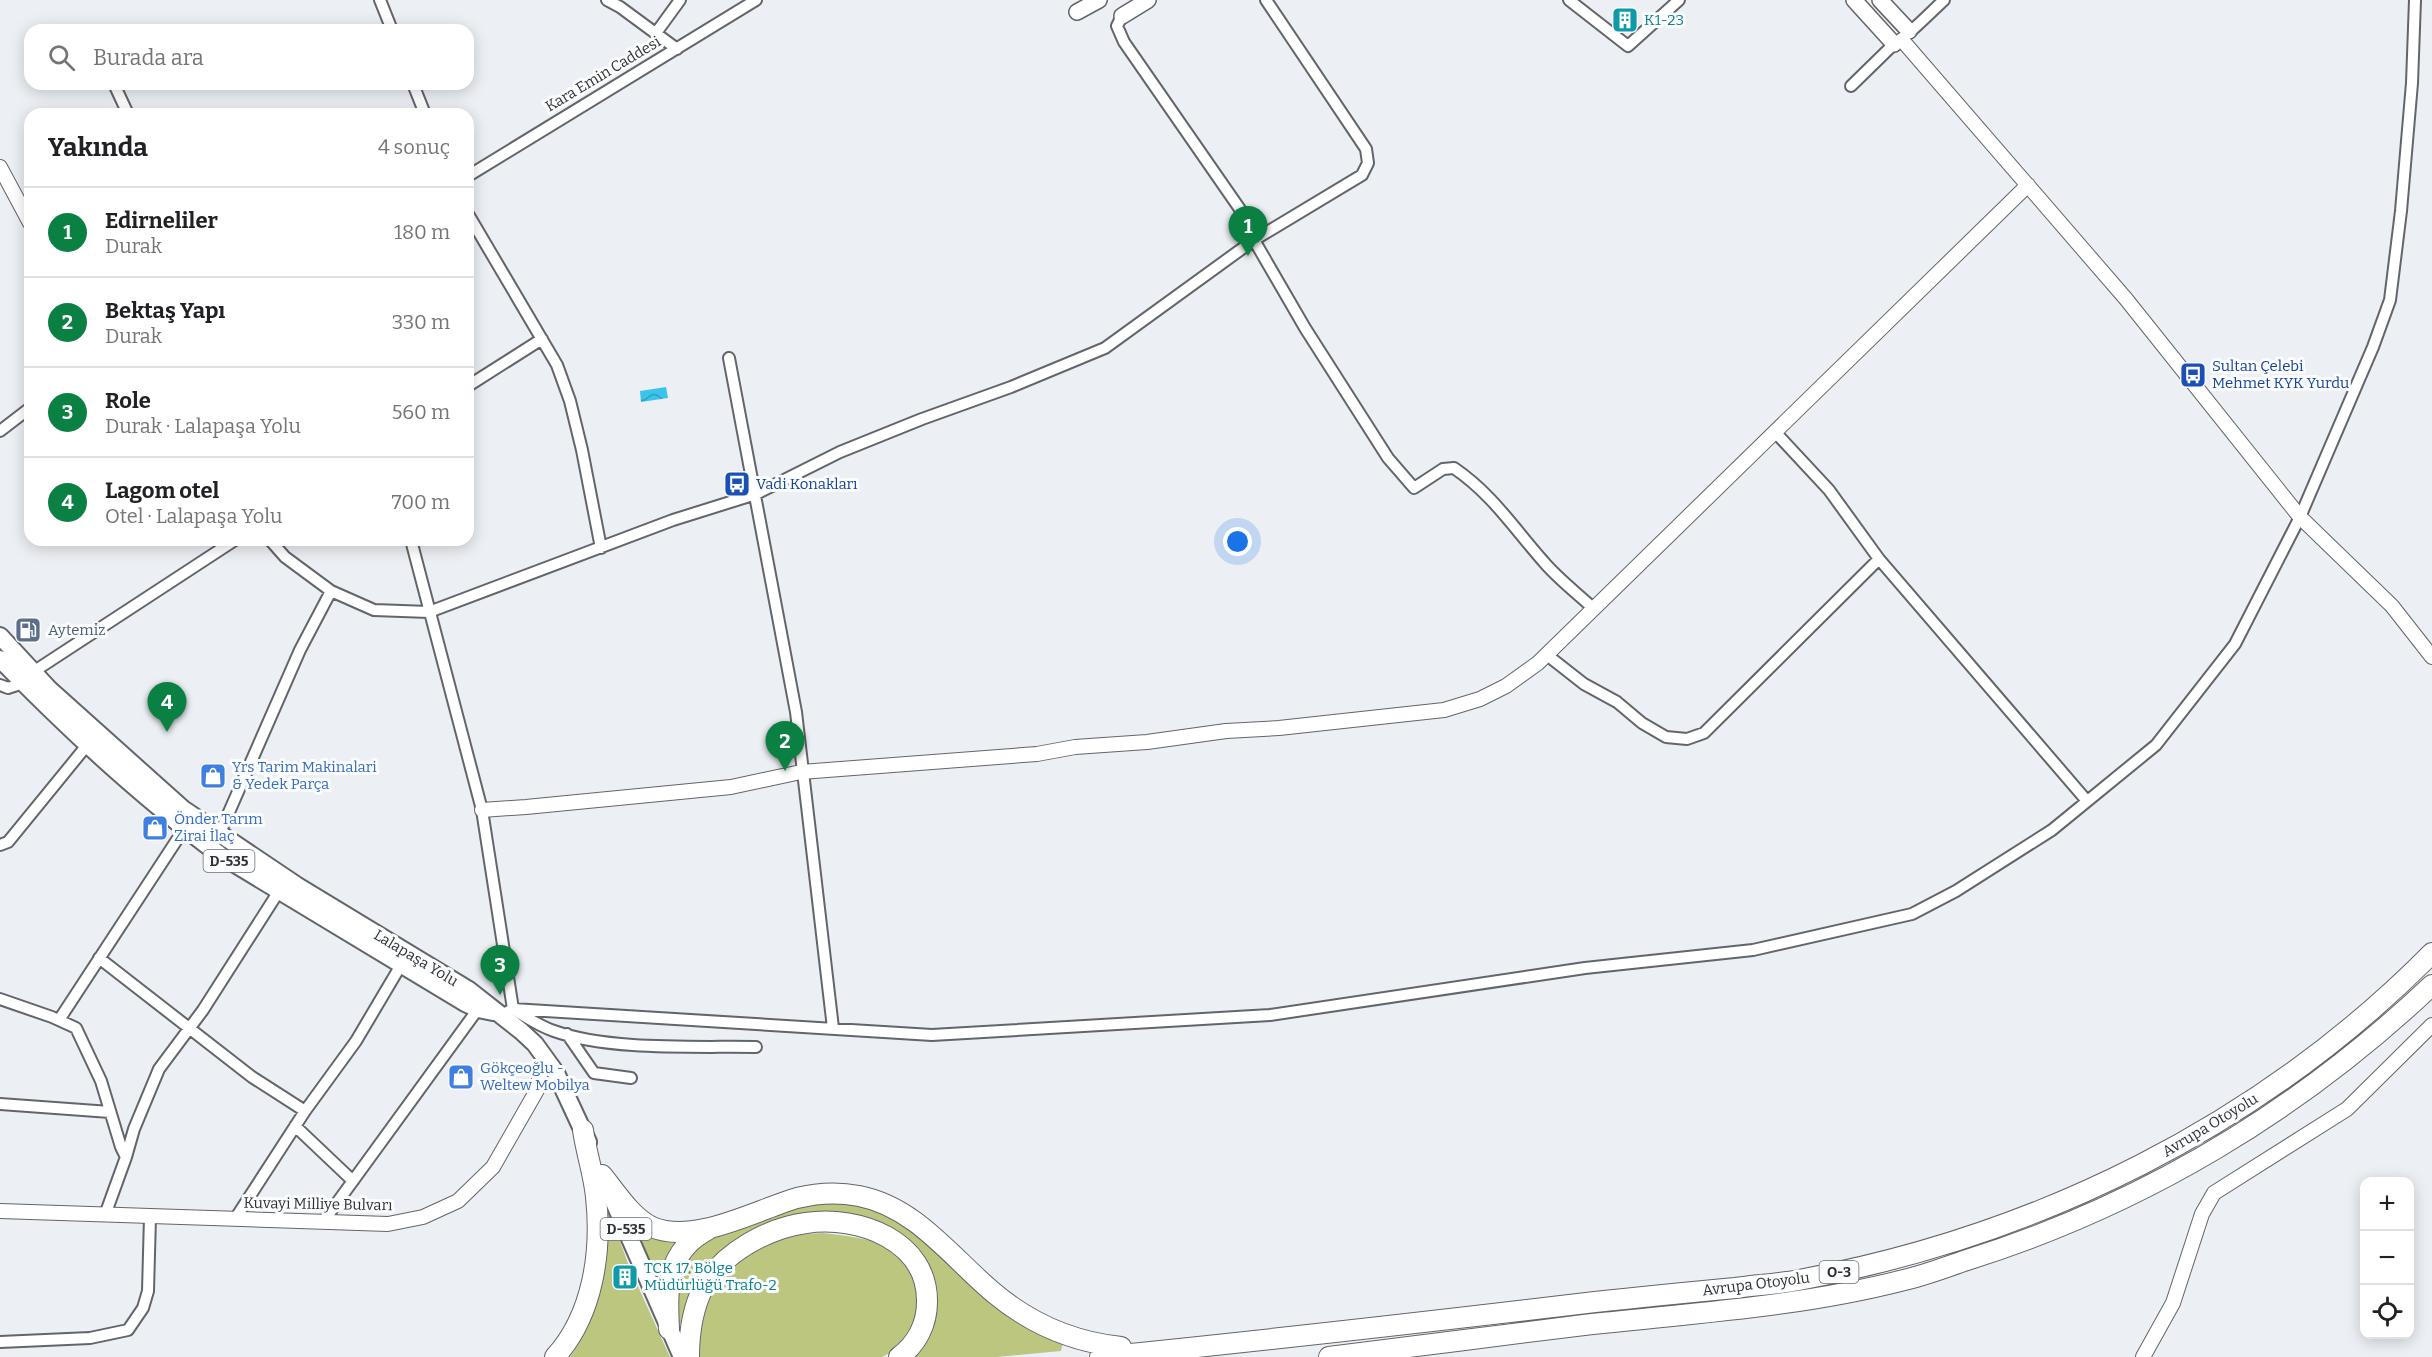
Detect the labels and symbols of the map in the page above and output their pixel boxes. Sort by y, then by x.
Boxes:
building icon: K1-23 [1610,5,1640,35]
place label: K1-23 [1644,11,1684,29]
street label: Kara Emin Caddesi [542,32,664,116]
pin: 1 [1228,206,1268,256]
place label: Sultan Çelebi Mehmet KYK Yurdu [2212,357,2349,392]
bus stop icon: Sultan Çelebi Mehmet KYK Yurdu [2178,360,2208,390]
bus stop icon: Vadi Konakları [722,469,752,499]
place label: Vadi Konakları [756,475,858,493]
your location [1223,527,1252,556]
fuel station icon: Aytemiz [13,615,43,645]
place label: Aytemiz [48,621,105,639]
pin: 4 [148,682,186,732]
pin: 2 [766,722,804,771]
place label: Yrs Tarim Makinalari & Yedek Parça [232,758,377,793]
shop icon: Yrs Tarim Makinalari & Yedek Parça [198,761,228,791]
place label: Önder Tarım Zirai İlaç [174,810,263,845]
shop icon: Önder Tarım Zirai İlaç [140,813,170,843]
road number: D-535 [204,850,254,872]
street label: Lalapaşa Yolu [371,926,461,990]
pin: 3 [480,946,520,995]
place label: Gökçeoğlu - Weltew Mobilya [480,1059,590,1094]
shop icon: Gökçeoğlu - Weltew Mobilya [446,1062,476,1092]
street label: Avrupa Otoyolu [2159,1089,2261,1161]
street label: Kuvayi Milliye Bulvarı [243,1194,393,1214]
road number: D-535 [600,1218,652,1240]
place label: TCK 17. Bölge Müdürlüğü Trafo-2 [644,1259,777,1294]
road number: O-3 [1820,1261,1858,1283]
building icon: TCK 17. Bölge Müdürlüğü Trafo-2 [610,1262,640,1292]
street label: Avrupa Otoyolu [1701,1268,1811,1300]

